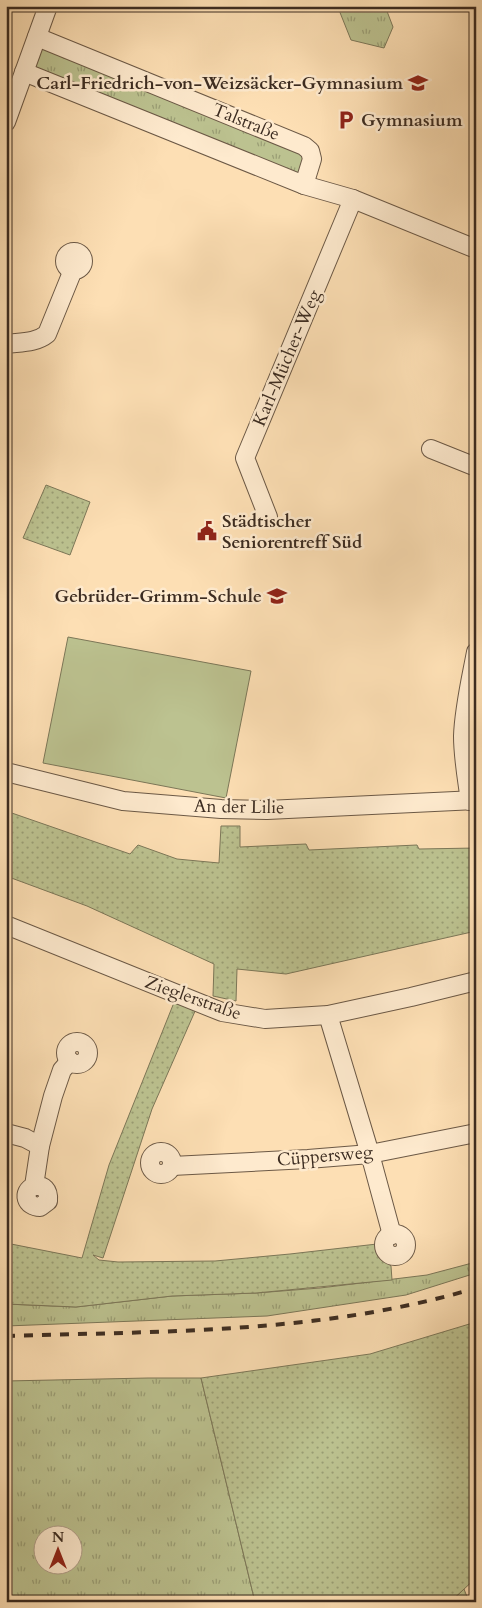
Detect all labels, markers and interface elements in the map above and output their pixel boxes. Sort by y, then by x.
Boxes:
place label: Carl-Friedrich-von-Weizsäcker-Gymnasium [36,71,403,96]
school or university icon: Carl-Friedrich-von-Weizsäcker-Gymnasium [407,72,429,94]
street label: Talstraße [209,97,283,147]
place label: Gymnasium [361,108,463,133]
parking icon: Gymnasium [335,109,357,131]
street label: Karl-Mücher-Weg [247,285,327,430]
place label: Städtischer Seniorentreff Süd [222,509,363,555]
public building icon: Städtischer Seniorentreff Süd [196,520,218,542]
place label: Gebrüder-Grimm-Schule [55,584,262,609]
school or university icon: Gebrüder-Grimm-Schule [266,585,288,607]
street label: An der Lilie [193,794,285,820]
street label: Zieglerstraße [141,970,245,1026]
street label: Cüppersweg [276,1139,375,1173]
north arrow [32,1526,82,1576]
text: N [52,1528,64,1547]

